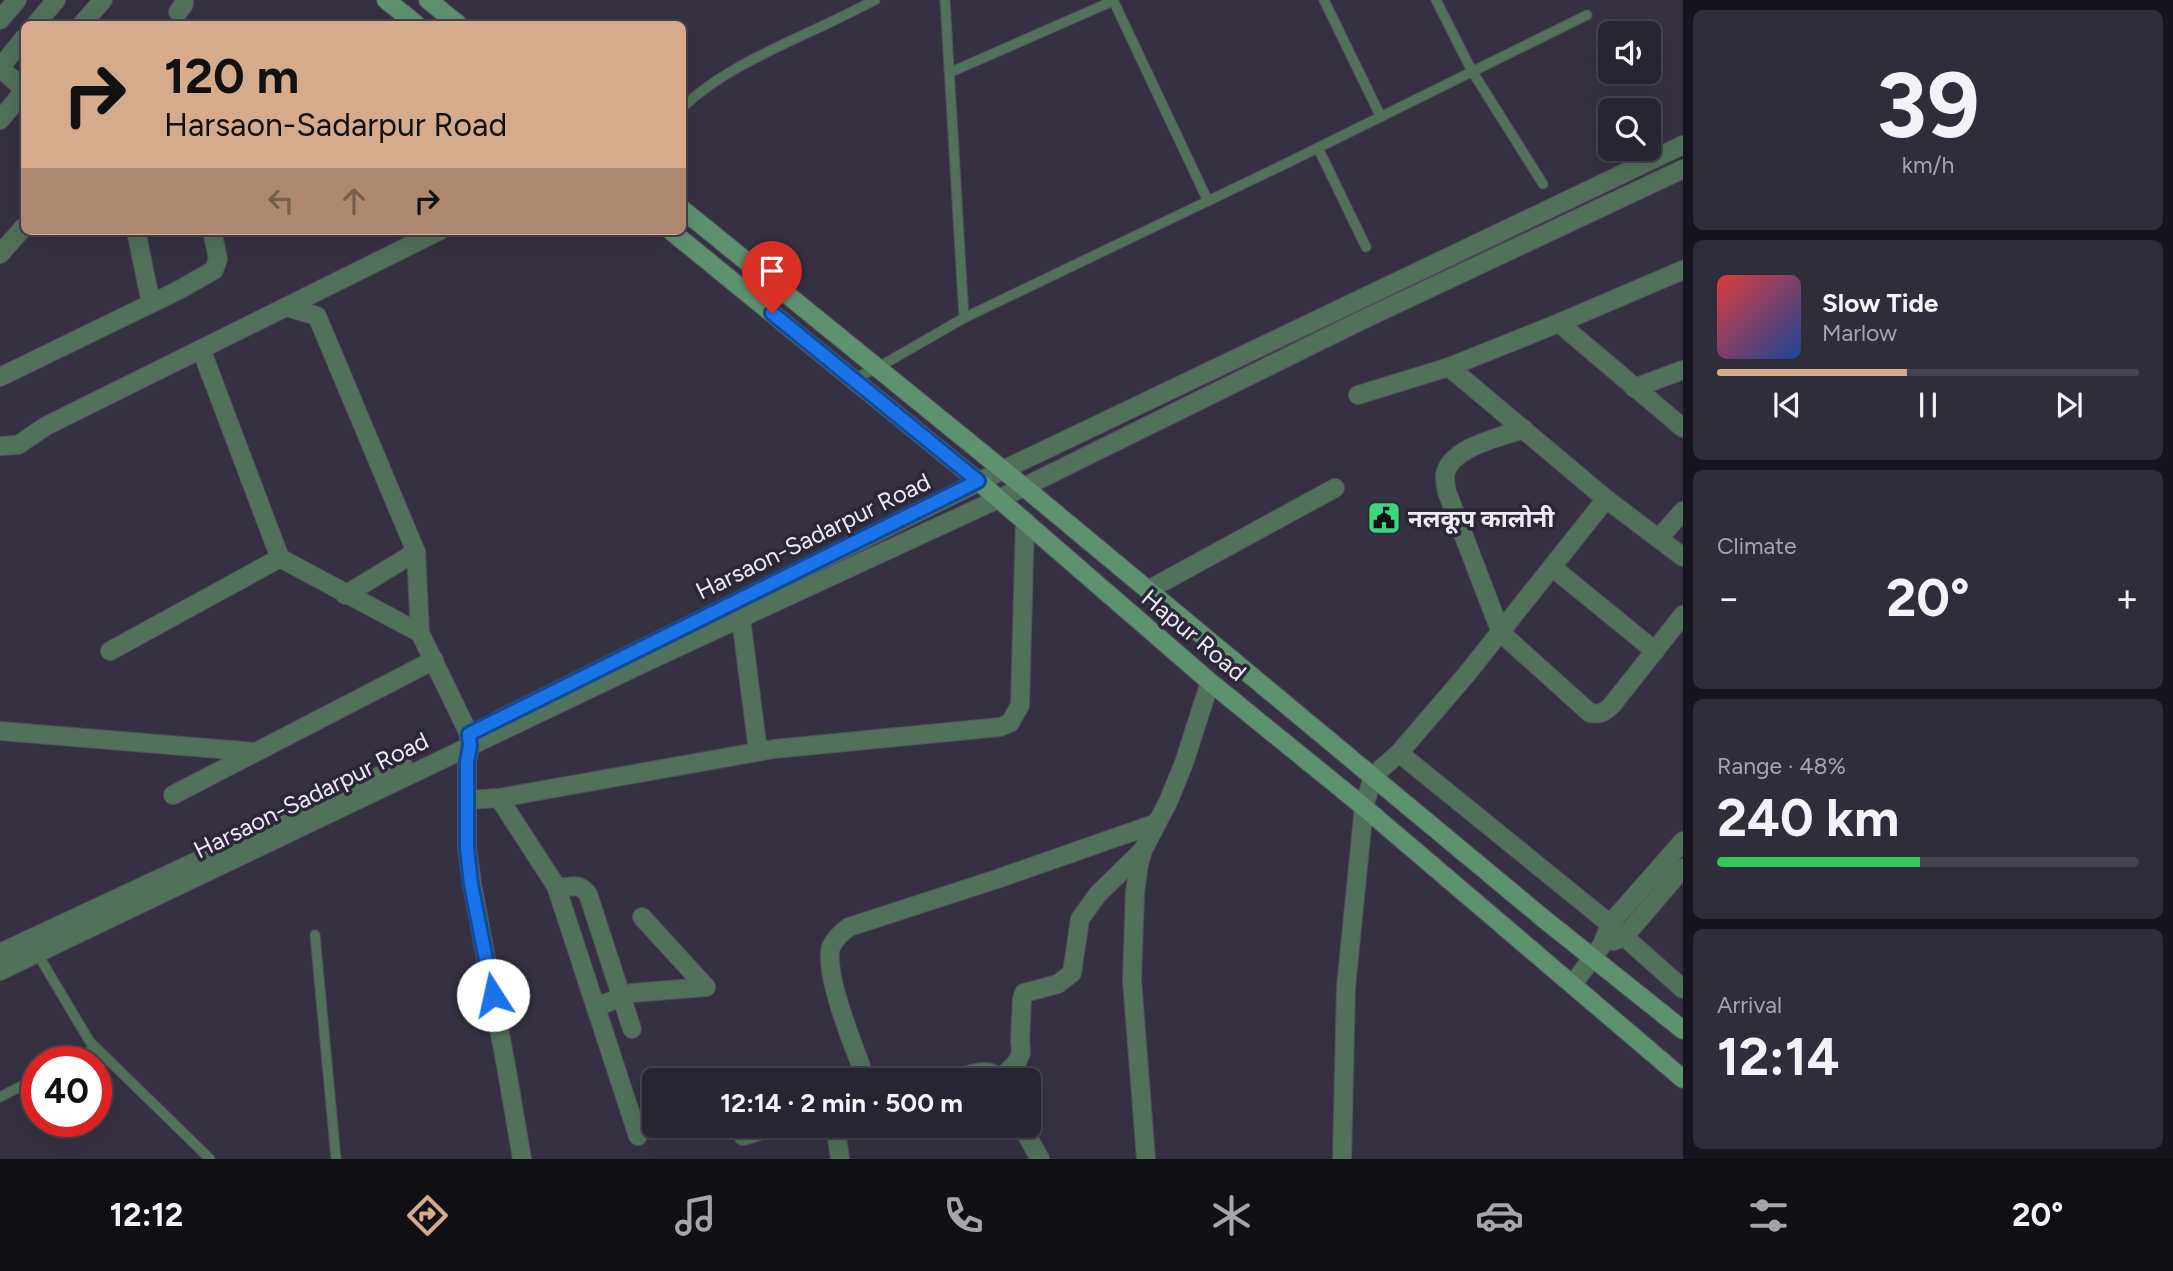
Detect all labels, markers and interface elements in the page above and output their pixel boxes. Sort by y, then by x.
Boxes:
map controls [1598,21,1661,161]
button: sound [1598,21,1661,84]
text: 120 m [164,46,299,105]
icon: right [49,49,140,140]
text: 39 [1876,51,1980,160]
button: search [1598,98,1661,161]
text: Harsaon-Sadarpur Road [164,106,507,144]
text: km/h [1902,151,1954,179]
icon: left [262,182,300,220]
icon: ahead [335,182,373,220]
icon: right [408,182,446,220]
pin [742,241,802,313]
icon: arrive [753,252,791,290]
text: Slow Tide [1822,287,1938,319]
text: Marlow [1822,319,1897,347]
icon: previous [1768,386,1806,424]
icon: pause [1909,386,1947,424]
icon: next [2050,386,2088,424]
street label: Harsaon-Sadarpur Road [691,467,935,605]
public building icon: नलकूप कालोनी [1365,499,1403,537]
place label: नलकूप कालोनी [1408,504,1555,534]
text: Climate [1717,532,1796,560]
text: 20° [1886,567,1970,629]
text: − [1717,575,1741,621]
text: + [2115,575,2139,621]
street label: Hapur Road [1136,583,1252,687]
street label: Harsaon-Sadarpur Road [189,726,433,864]
text: Range · 48% [1717,752,1846,780]
text: 240 km [1717,787,1899,849]
position arrow [456,958,530,1032]
text: Arrival [1717,991,1782,1019]
text: 12:14 [1717,1026,1840,1088]
speed limit sign: 40 [21,1046,112,1137]
text: 12:14 · 2 min · 500 m [720,1087,963,1119]
icon: directions [403,1191,452,1240]
icon: music [671,1191,720,1240]
icon: phone [939,1191,988,1240]
icon: climate [1207,1191,1256,1240]
icon: car [1475,1191,1524,1240]
icon: filters [1744,1191,1793,1240]
text: 12:12 [110,1196,183,1234]
text: 20° [2012,1196,2063,1234]

